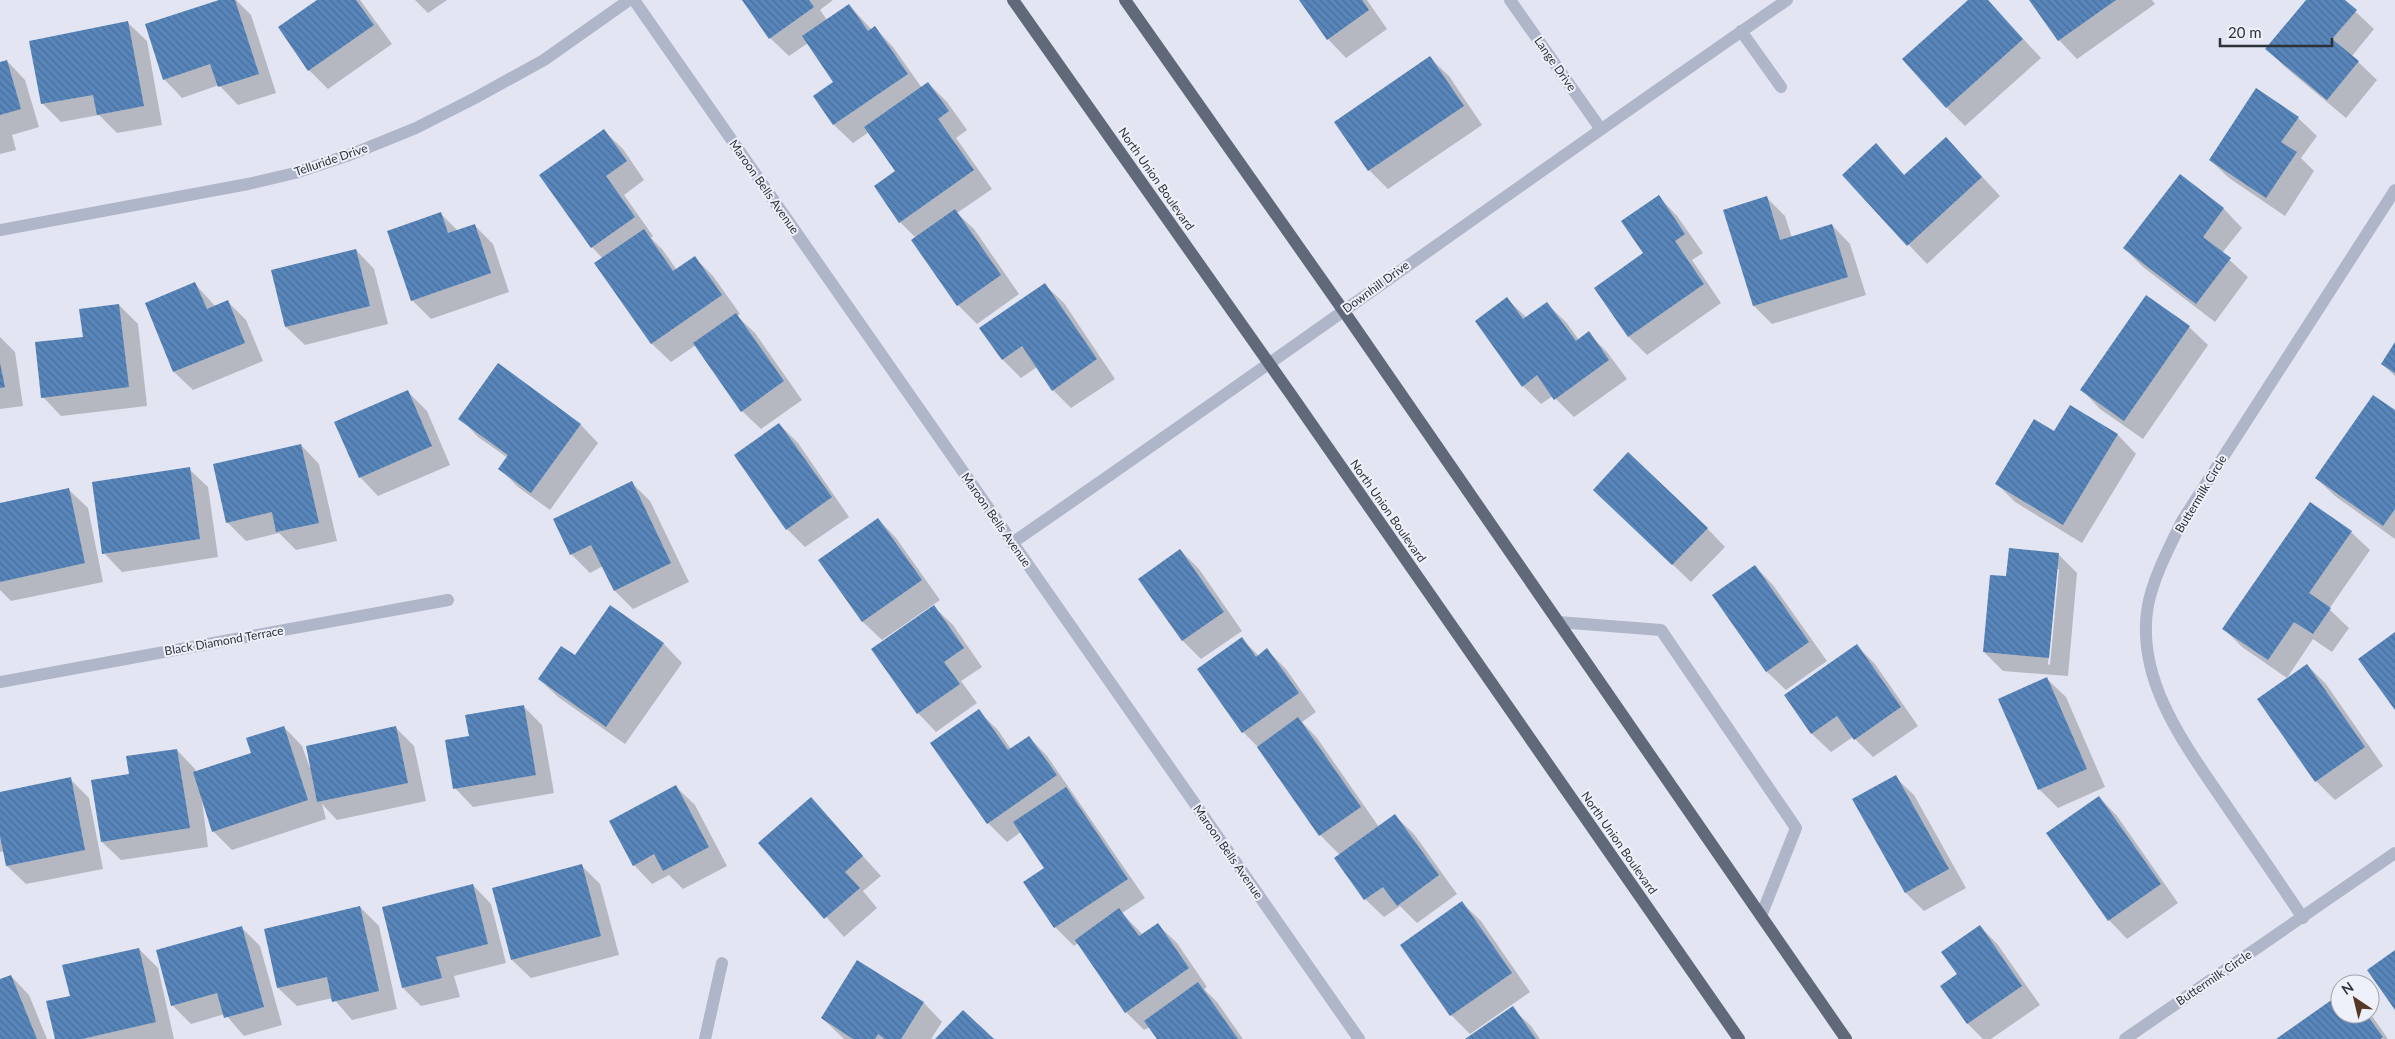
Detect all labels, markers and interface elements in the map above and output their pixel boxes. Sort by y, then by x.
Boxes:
scale bar [2220,15,2332,47]
text: 20 m [2228,23,2262,41]
street label: Lange Drive [1531,34,1580,94]
street label: North Union Boulevard [1115,124,1198,233]
street label: Maroon Bells Avenue [726,137,803,237]
street label: Telluride Drive [292,140,369,179]
street label: Downhill Drive [1339,257,1412,316]
street label: Buttermilk Circle [2172,452,2230,535]
street label: North Union Boulevard [1347,456,1430,565]
street label: Maroon Bells Avenue [958,470,1035,570]
street label: Black Diamond Terrace [163,623,285,658]
street label: North Union Boulevard [1578,788,1661,897]
street label: Maroon Bells Avenue [1190,802,1267,902]
street label: Buttermilk Circle [2173,947,2254,1008]
north arrow [2330,974,2380,1024]
text: N [2338,978,2357,998]

